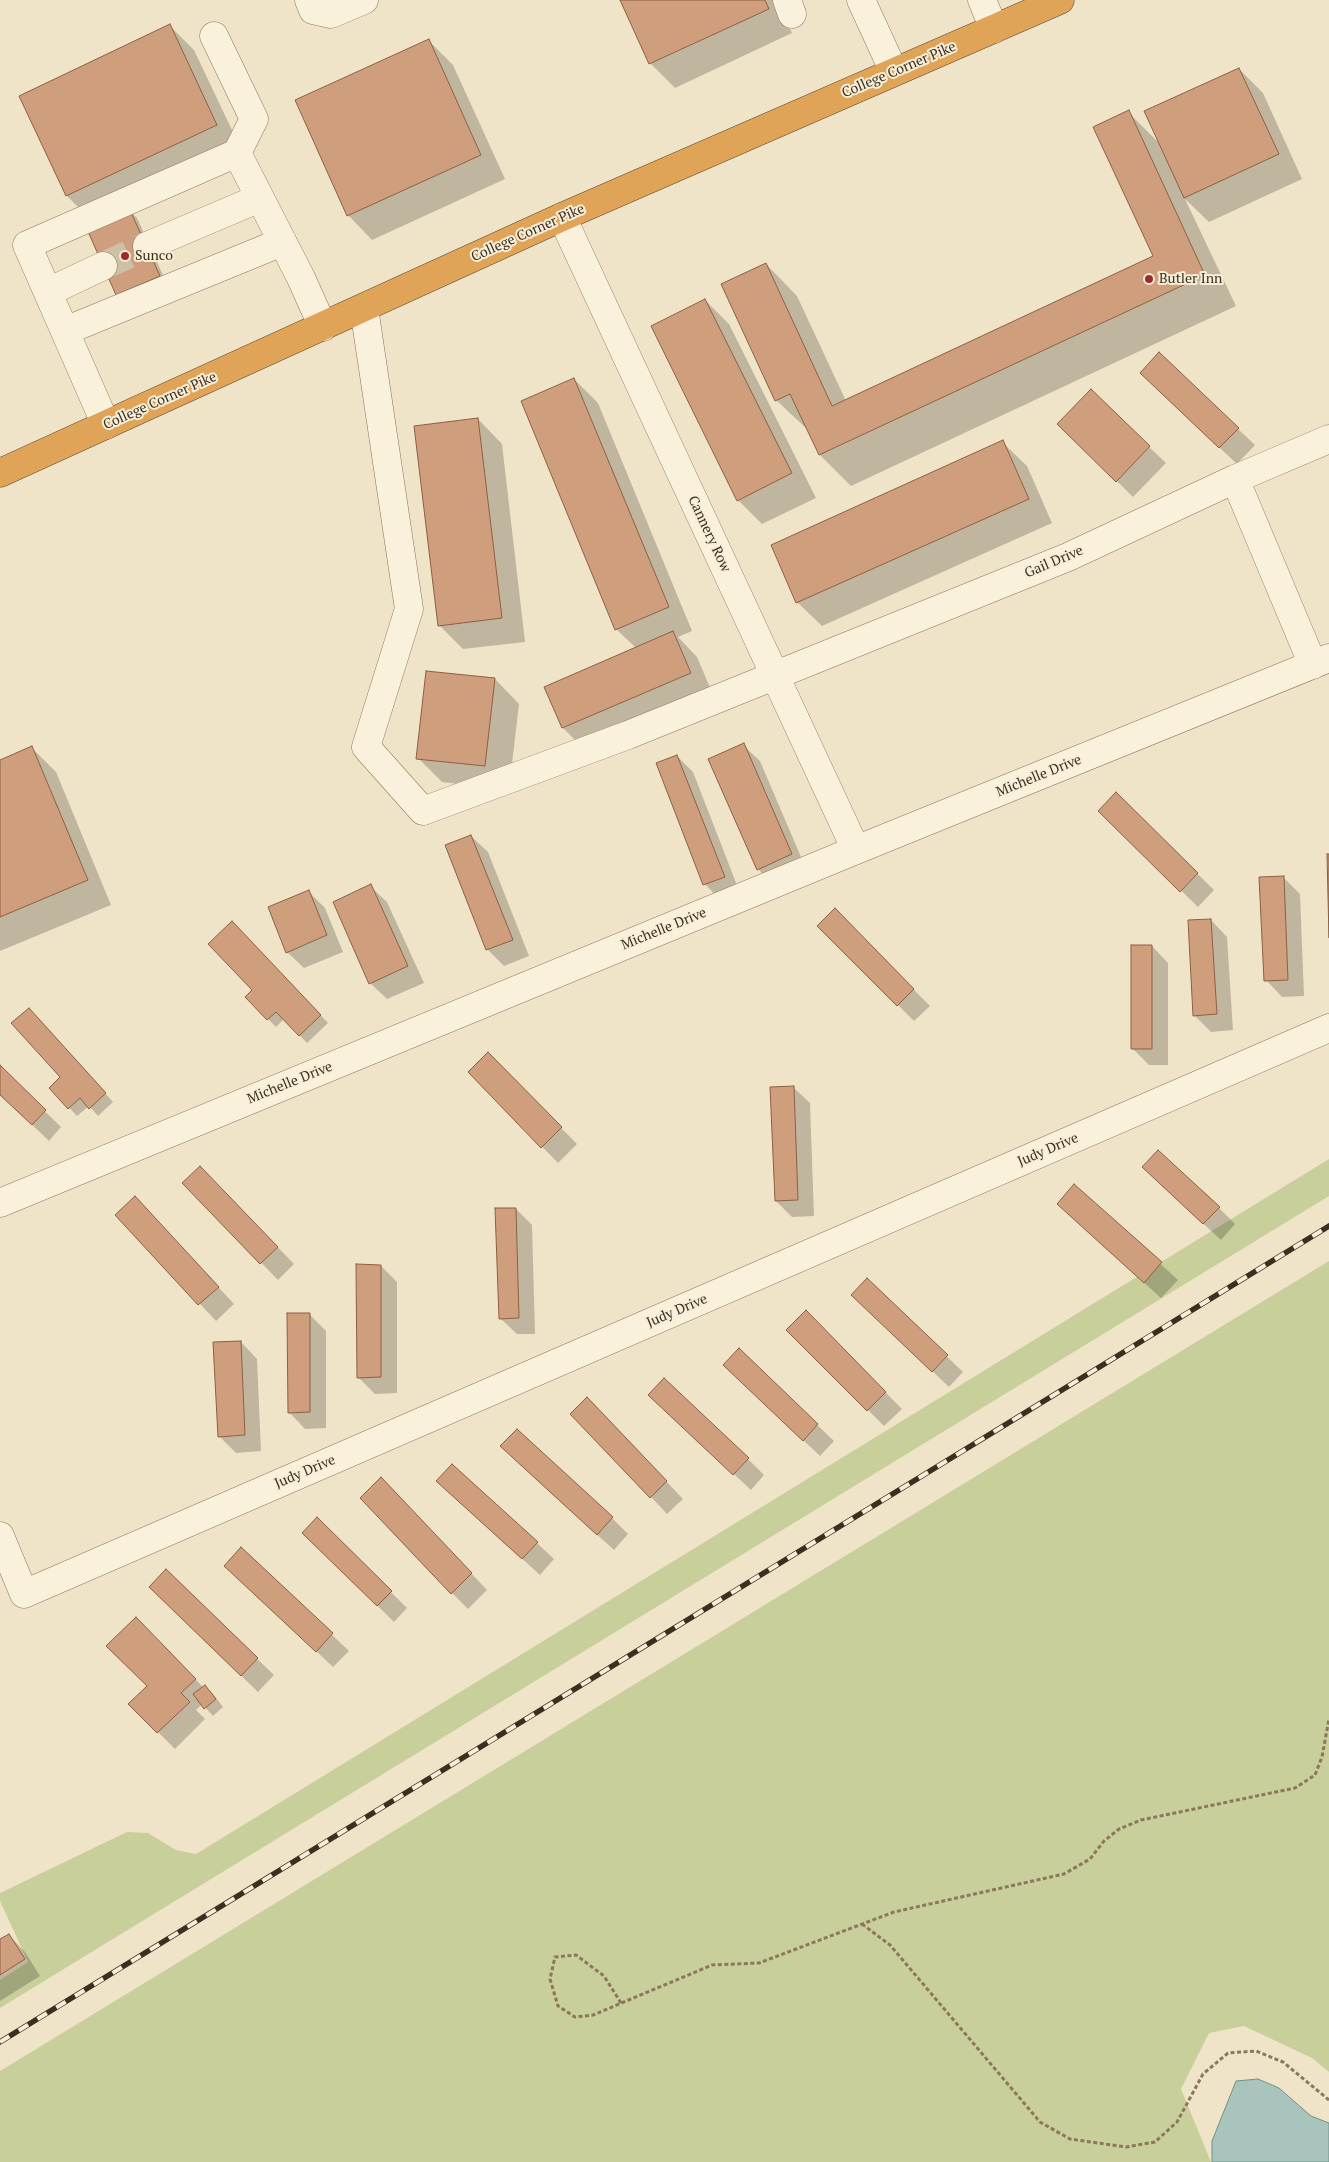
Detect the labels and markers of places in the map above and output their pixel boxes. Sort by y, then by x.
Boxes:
place label: Sunco [135,248,173,264]
marker: Sunco [119,250,131,262]
place label: Butler Inn [1159,271,1222,287]
marker: Butler Inn [1143,273,1155,285]

